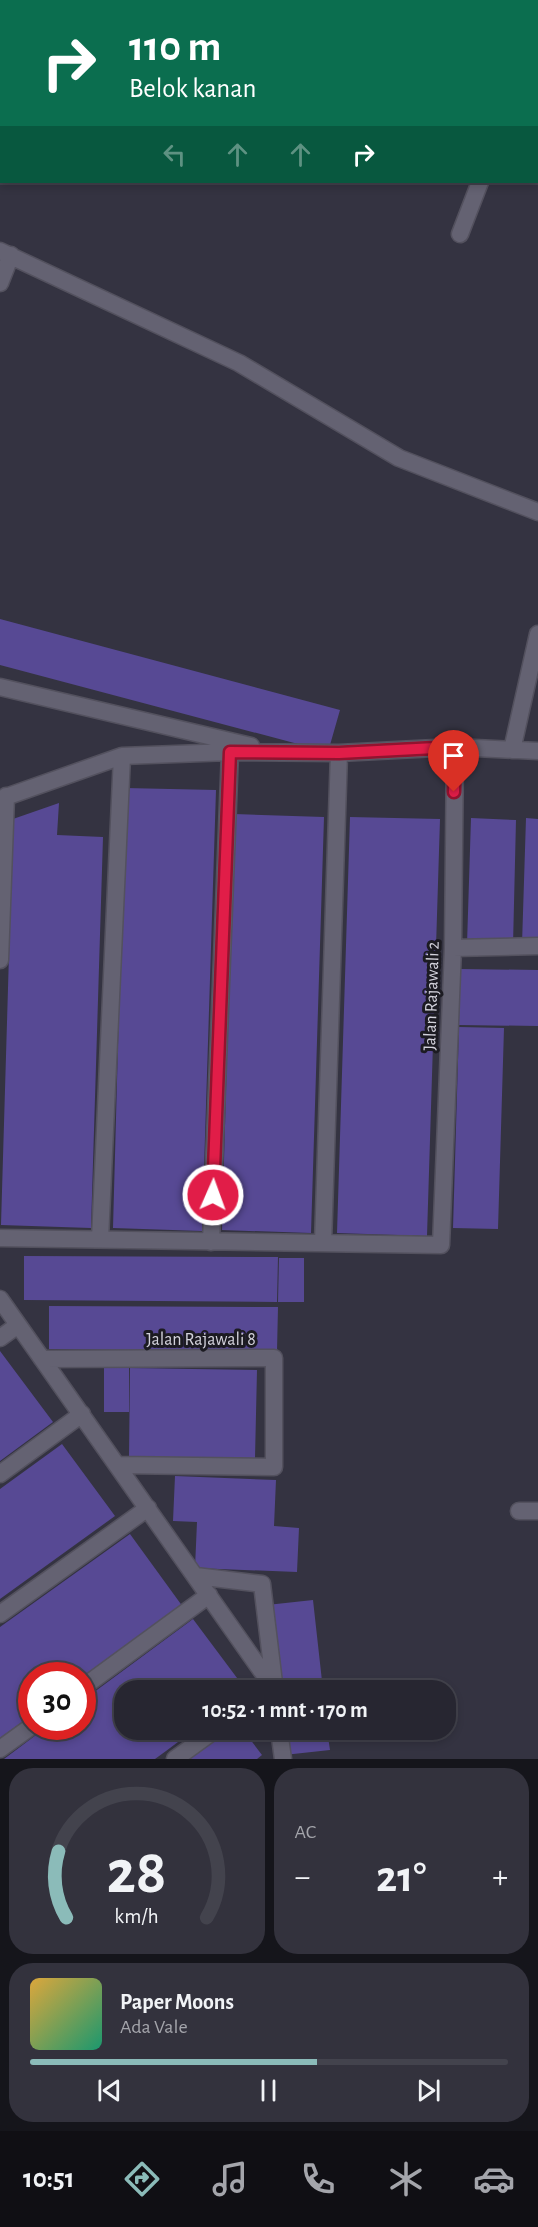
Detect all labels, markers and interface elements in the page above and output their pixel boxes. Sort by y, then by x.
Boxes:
icon: right [30,24,108,102]
text: 110 m [129,26,221,68]
text: Belok kanan [129,75,256,102]
icon: left [158,138,191,171]
icon: ahead [221,138,254,171]
icon: ahead [284,138,317,171]
icon: right [347,138,380,171]
pin [428,730,479,792]
icon: arrive [437,739,470,772]
street label: Jalan Rajawali 2 [421,941,443,1051]
position arrow [181,1163,245,1227]
street label: Jalan Rajawali 8 [146,1331,256,1349]
speed limit sign: 30 [18,1662,96,1740]
text: 10:52 · 1 mnt · 170 m [202,1699,368,1721]
text: AC [295,1822,316,1842]
text: 28 [107,1842,167,1904]
text: 21° [376,1855,427,1900]
text: − [295,1861,310,1894]
text: + [492,1861,508,1894]
text: km/h [115,1906,159,1927]
text: Paper Moons [120,1991,234,2013]
text: Ada Vale [120,2017,188,2037]
icon: previous [93,2074,126,2107]
icon: pause [252,2074,285,2107]
icon: next [412,2074,445,2107]
icon: directions [121,2158,163,2200]
icon: music [209,2158,251,2200]
icon: phone [297,2158,339,2200]
icon: climate [385,2158,427,2200]
icon: car [473,2158,515,2200]
text: 10:51 [23,2165,74,2192]

